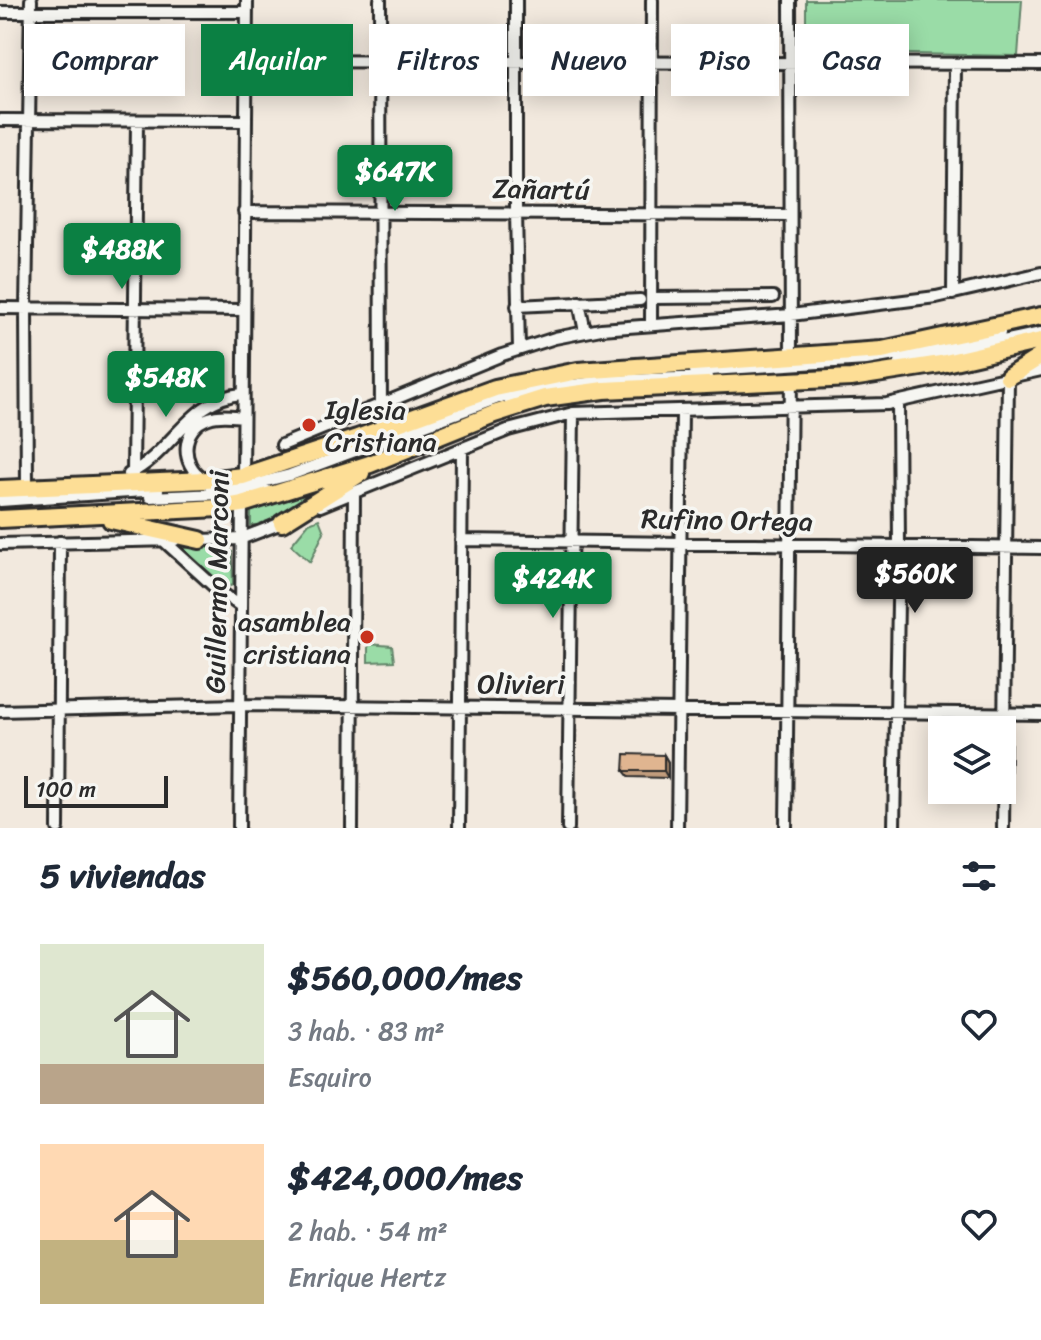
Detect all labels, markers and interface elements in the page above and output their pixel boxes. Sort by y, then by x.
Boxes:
chip: Comprar [24,24,185,96]
chip: Alquilar [201,24,353,96]
chip: Filtros [369,24,507,96]
chip: Nuevo [523,24,655,96]
chip: Piso [671,24,779,96]
chip: Casa [795,24,909,96]
pin: $647K [339,145,451,213]
text: $647K [355,148,435,194]
street label: Zañartú [492,164,590,214]
pin: $488K [66,223,178,291]
text: $488K [82,226,162,272]
pin: $548K [110,351,222,419]
text: $548K [125,354,207,400]
place label: Iglesia Cristiana [324,385,437,466]
marker: Iglesia Cristiana [300,416,318,434]
street label: Guillermo Marconi [191,469,243,694]
street label: Rufino Ortega [641,494,813,546]
pin: $560K [859,547,971,615]
text: $560K [875,550,955,596]
pin: $424K [497,552,609,620]
text: $424K [513,555,593,601]
place label: asamblea cristiana [238,597,351,678]
marker: asamblea cristiana [358,628,376,646]
street label: Olivieri [477,659,566,708]
map controls [928,716,1016,804]
button: layers [928,716,1016,804]
text: 100 m [36,770,96,809]
scale bar [24,772,168,808]
text: 5 viviendas [40,846,205,906]
icon: filters [957,854,1001,898]
text: $560,000/mes [288,948,522,1008]
icon: home [104,976,200,1072]
icon: heart [957,1002,1001,1046]
text: 3 hab. · 83 m² [288,1008,445,1054]
text: Esquiro [288,1054,372,1100]
text: $424,000/mes [288,1148,523,1208]
icon: home [104,1176,200,1272]
icon: heart [957,1202,1001,1246]
text: 2 hab. · 54 m² [288,1208,448,1254]
text: Enrique Hertz [288,1254,446,1300]

